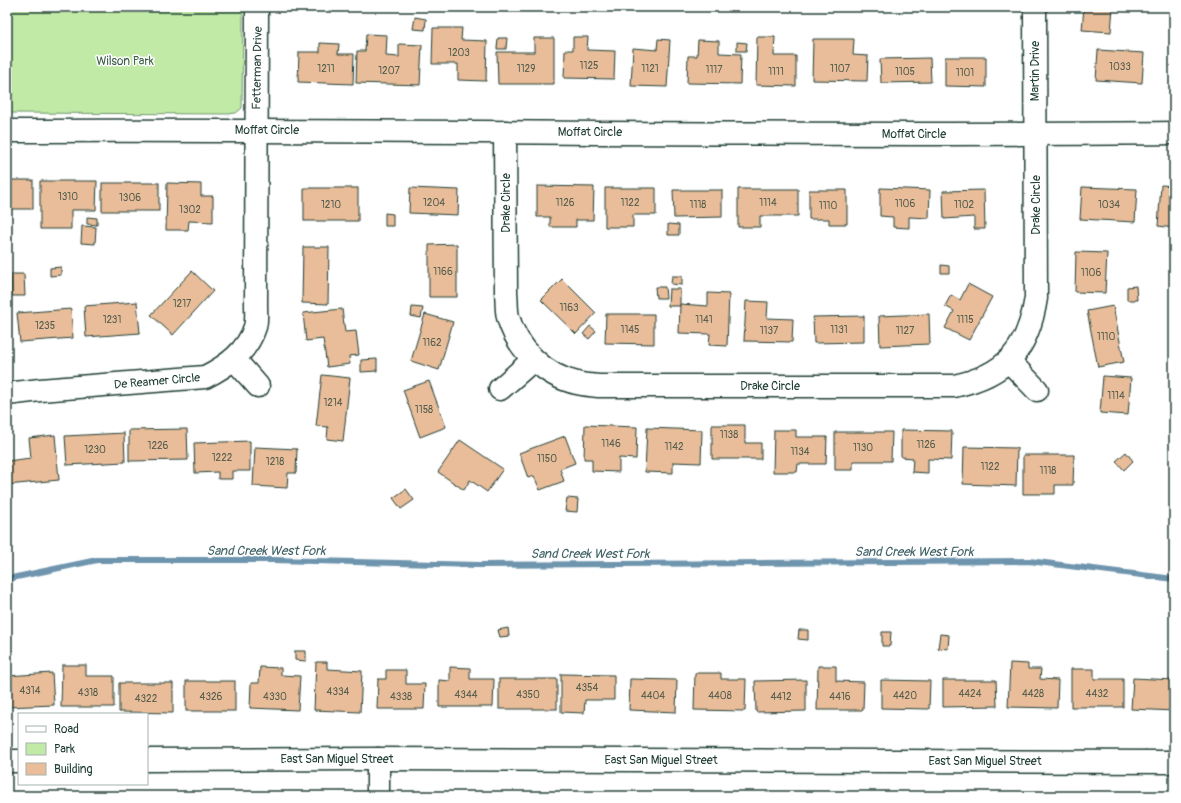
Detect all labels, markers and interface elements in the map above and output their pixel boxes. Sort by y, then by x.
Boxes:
street label: Fetterman Drive [249,26,266,110]
street label: Martin Drive [1028,41,1043,101]
house number: 1203 [448,47,470,59]
park label: Wilson Park [96,54,154,69]
house number: 1125 [580,60,598,72]
house number: 1033 [1109,61,1131,73]
house number: 1211 [317,63,335,75]
house number: 1129 [517,63,535,75]
house number: 1121 [641,63,659,75]
house number: 1107 [830,63,851,75]
house number: 1117 [705,64,723,76]
house number: 1207 [378,65,401,77]
house number: 1111 [768,66,784,78]
house number: 1105 [895,66,915,78]
house number: 1101 [956,67,974,79]
street label: Moffat Circle [235,123,299,138]
street label: Moffat Circle [558,125,622,140]
street label: Moffat Circle [882,127,946,142]
street label: Drake Circle [499,173,514,233]
street label: Drake Circle [1029,175,1044,235]
house number: 1310 [58,191,78,203]
house number: 1306 [119,192,141,204]
house number: 1204 [423,197,445,209]
house number: 1126 [555,197,575,209]
house number: 1122 [621,197,640,209]
house number: 1114 [759,197,777,209]
house number: 1106 [895,198,915,210]
house number: 1210 [321,199,341,211]
house number: 1118 [690,199,706,211]
house number: 1102 [954,199,975,211]
house number: 1034 [1098,199,1120,211]
house number: 1110 [819,200,837,212]
house number: 1302 [179,204,201,216]
house number: 1166 [433,266,453,278]
house number: 1106 [1081,267,1101,279]
house number: 1217 [173,298,192,310]
house number: 1163 [559,302,579,314]
house number: 1231 [103,314,121,326]
house number: 1141 [695,314,713,326]
house number: 1115 [956,314,974,326]
house number: 1235 [35,320,55,332]
house number: 1145 [620,324,640,336]
house number: 1131 [830,324,848,336]
house number: 1137 [760,325,779,337]
house number: 1127 [896,325,915,337]
house number: 1110 [1097,331,1115,343]
house number: 1162 [422,337,442,349]
street label: De Reamer Circle [113,370,201,393]
street label: Drake Circle [740,379,800,394]
house number: 1114 [1107,390,1125,402]
house number: 1214 [323,397,343,409]
house number: 1158 [415,404,433,416]
house number: 1138 [720,429,738,441]
house number: 1146 [601,438,621,450]
house number: 1126 [916,439,936,451]
house number: 1226 [148,440,169,452]
house number: 1142 [664,441,684,453]
house number: 1130 [853,442,873,454]
house number: 1230 [84,444,106,456]
house number: 1134 [790,446,810,458]
house number: 1222 [212,452,233,464]
house number: 1150 [537,453,557,465]
house number: 1218 [266,456,284,468]
house number: 1122 [981,461,1000,473]
house number: 1118 [1040,465,1056,477]
water label: Sand Creek West Fork [207,543,327,559]
water label: Sand Creek West Fork [855,544,975,560]
water label: Sand Creek West Fork [531,546,651,562]
house number: 4354 [576,682,598,694]
house number: 4314 [19,685,41,697]
house number: 4334 [327,686,350,698]
house number: 4318 [78,687,98,699]
house number: 4424 [959,688,982,700]
house number: 4428 [1022,688,1044,700]
house number: 4432 [1086,688,1109,700]
house number: 4344 [455,689,478,701]
house number: 4350 [516,689,540,701]
house number: 4404 [641,690,665,702]
house number: 4408 [708,690,732,702]
house number: 4420 [893,690,917,702]
house number: 4326 [200,691,223,703]
house number: 4330 [263,691,287,703]
house number: 4338 [390,691,412,703]
house number: 4412 [770,691,792,703]
house number: 4416 [829,691,851,703]
house number: 4322 [135,693,158,705]
legend [18,713,148,785]
text: Road [54,722,79,737]
text: Park [54,742,75,757]
street label: East San Miguel Street [280,752,394,767]
street label: East San Miguel Street [604,753,718,768]
street label: East San Miguel Street [928,754,1042,769]
text: Building [54,762,93,777]

